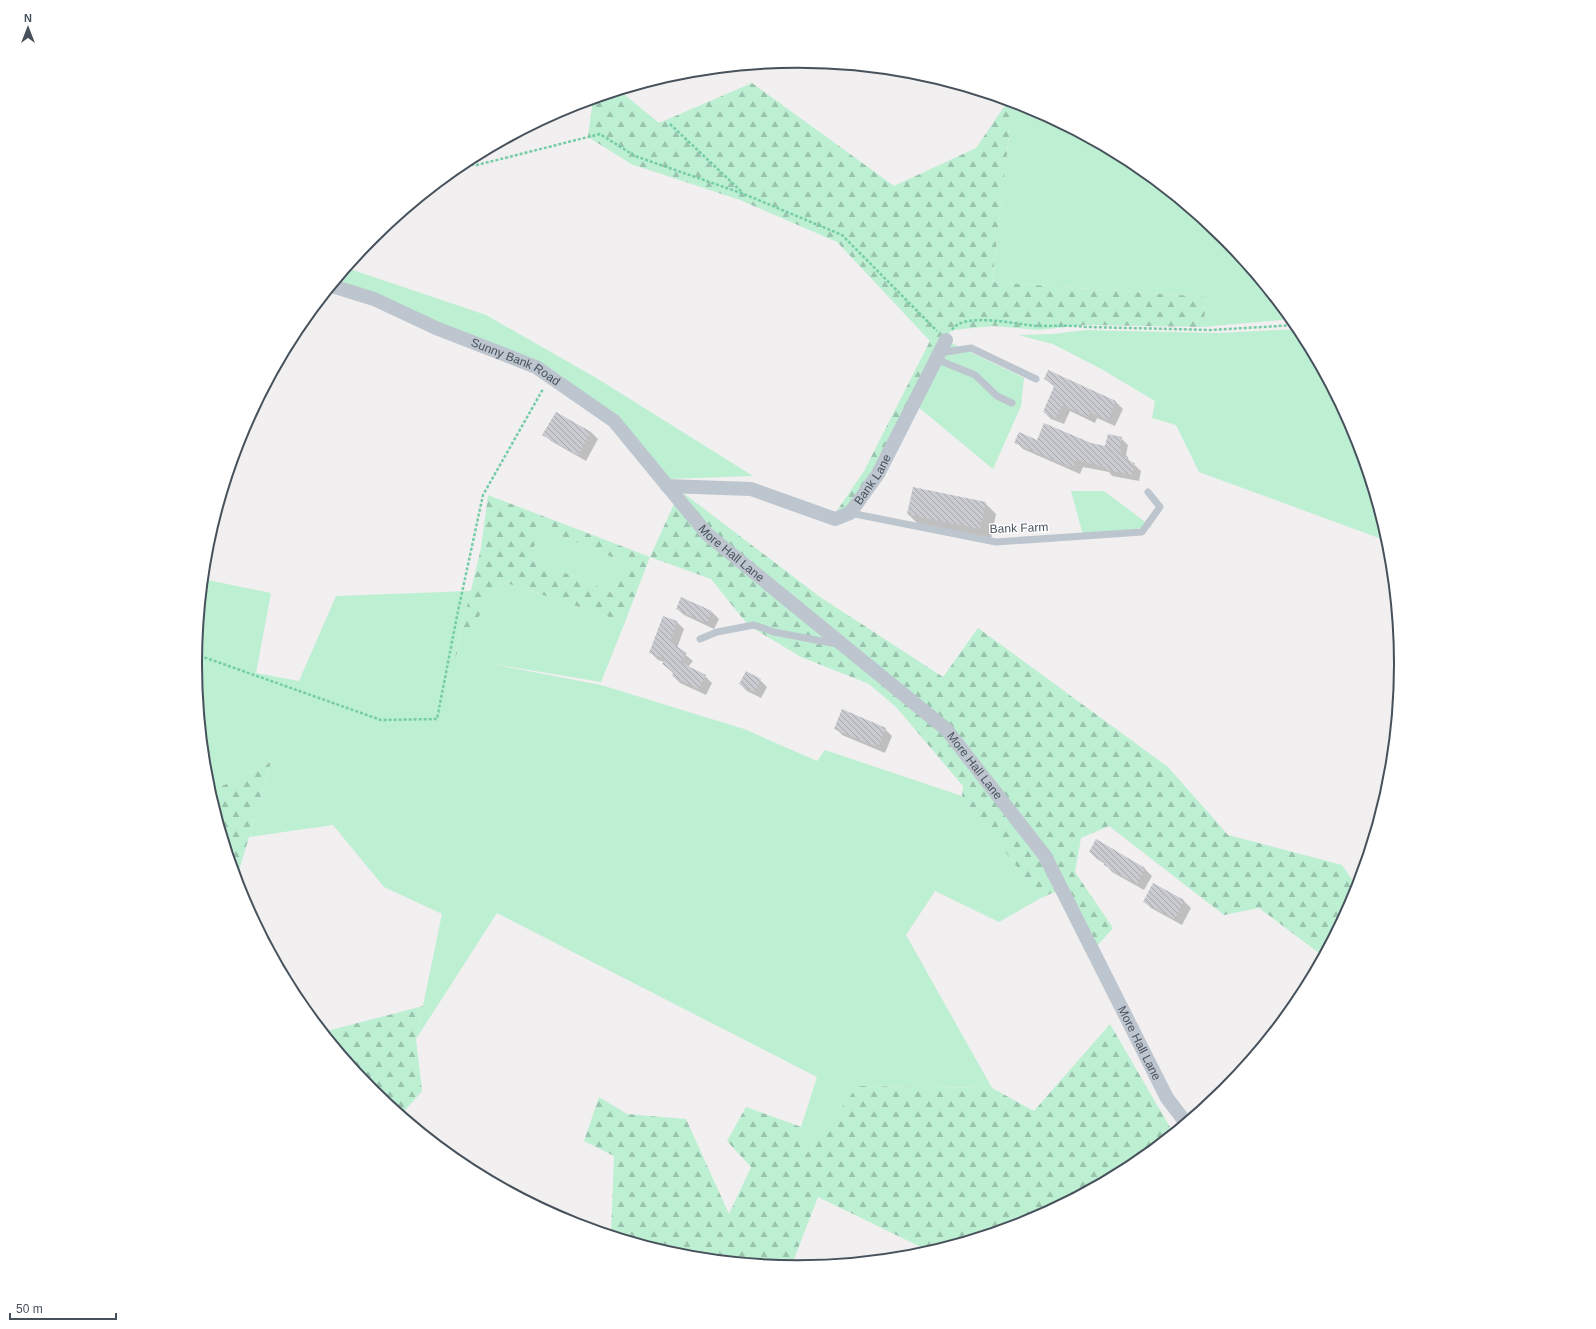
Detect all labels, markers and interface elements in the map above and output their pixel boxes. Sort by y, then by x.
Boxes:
north arrow [8,8,48,48]
text: N [24,12,32,24]
street label: Sunny Bank Road [469,335,563,389]
street label: Bank Lane [851,452,894,507]
street label: Bank Farm [989,520,1049,536]
street label: More Hall Lane [695,522,767,585]
street label: More Hall Lane [944,729,1005,802]
street label: More Hall Lane [1115,1004,1164,1083]
scale bar [10,1295,116,1321]
text: 50 m [16,1302,43,1316]

